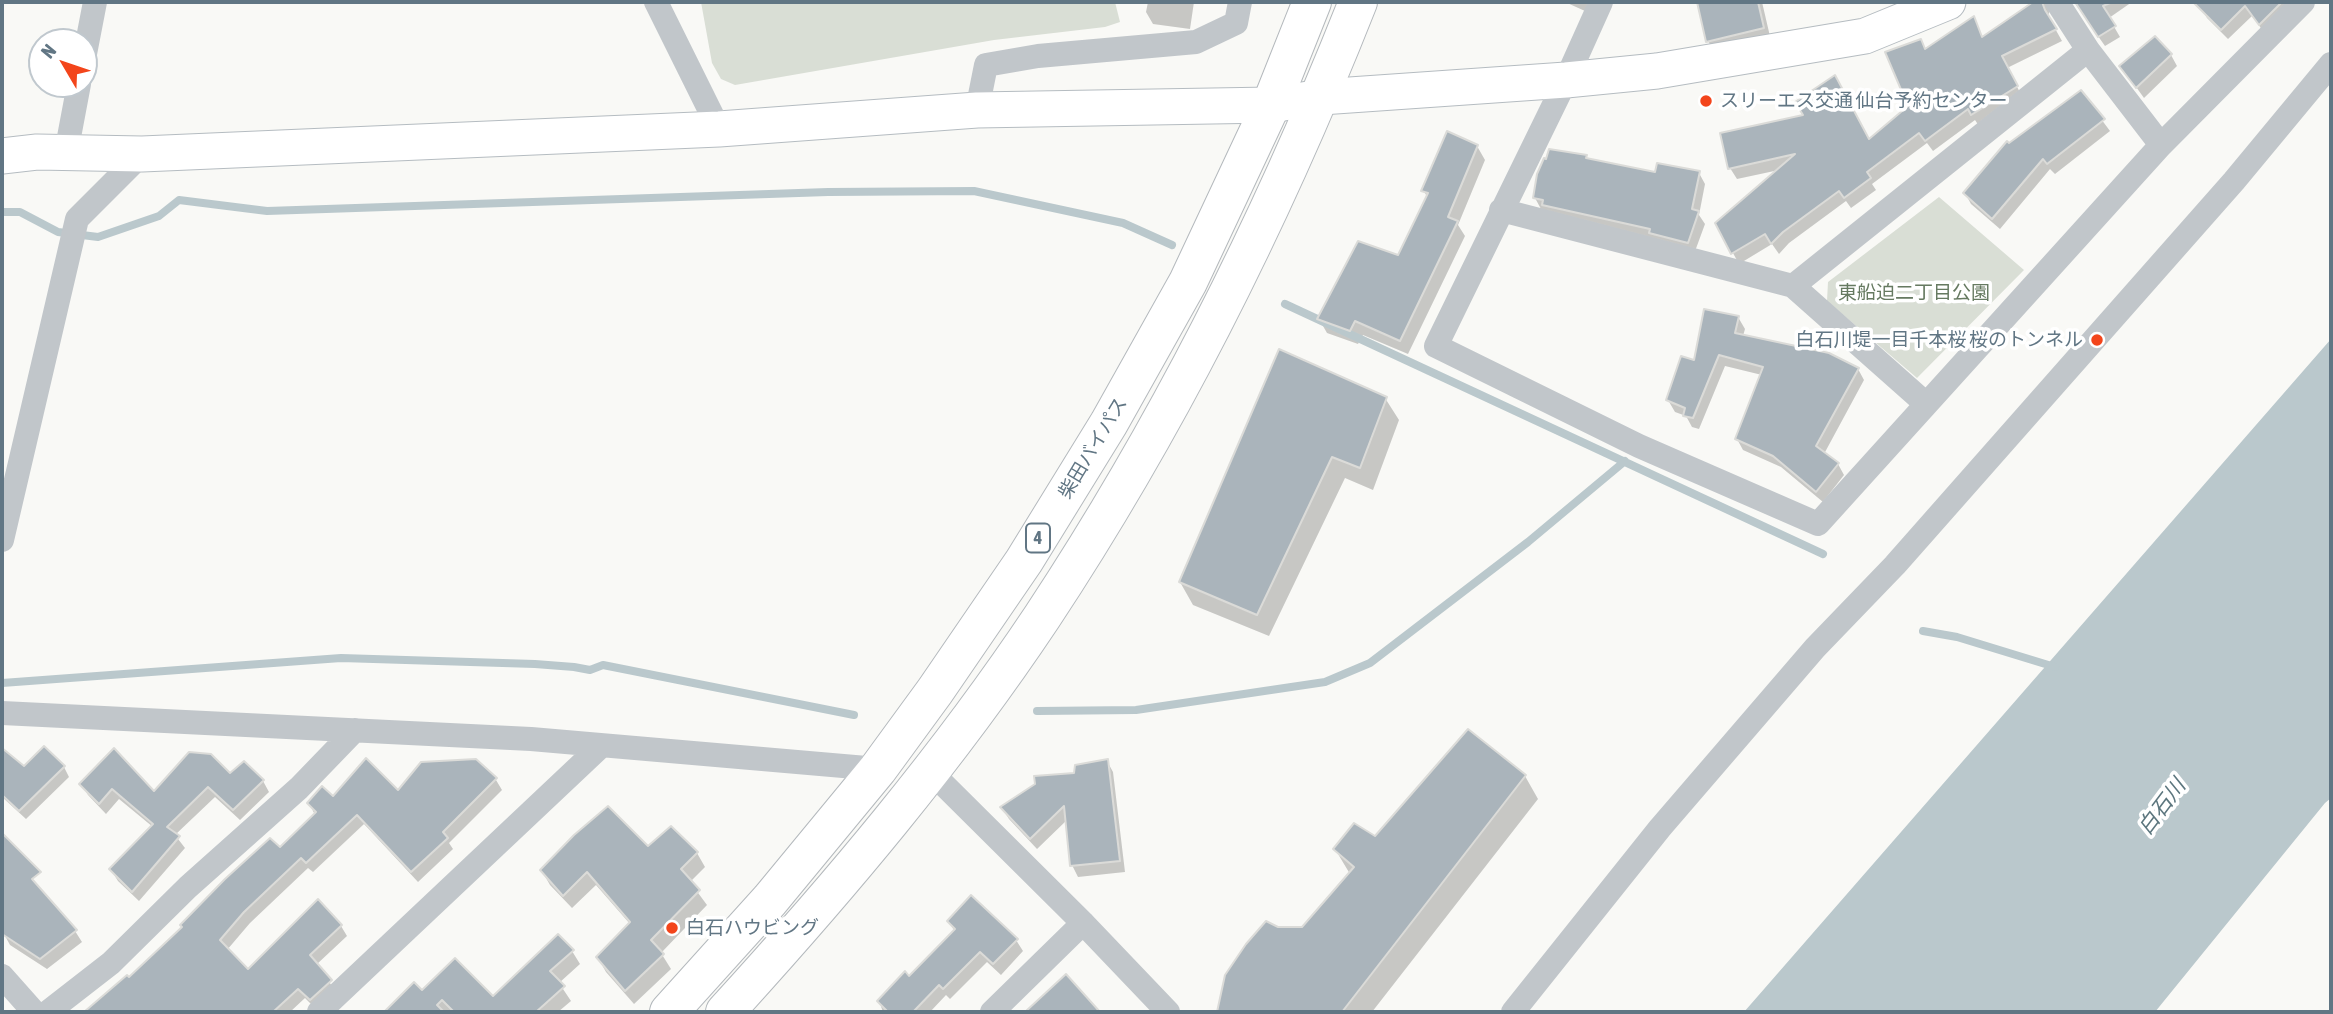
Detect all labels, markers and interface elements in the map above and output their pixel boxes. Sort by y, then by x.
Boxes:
north arrow [28,28,98,98]
text: N [36,40,60,62]
place label: スリーエス交通 仙台予約センター [1720,90,2008,112]
marker: スリーエス交通 仙台予約センター [1698,93,1714,109]
park label: 東船迫二丁目公園 [1838,282,1990,304]
place label: 白石川堤一目千本桜 桜のトンネル [1795,329,2083,351]
marker: 白石川堤一目千本桜 桜のトンネル [2089,332,2105,348]
street label: 柴田バイパス [1054,393,1132,503]
road number: 4 [1026,524,1050,552]
water label: 白石川 [2133,774,2191,840]
place label: 白石ハウビング [686,917,819,939]
marker: 白石ハウビング [664,920,680,936]

